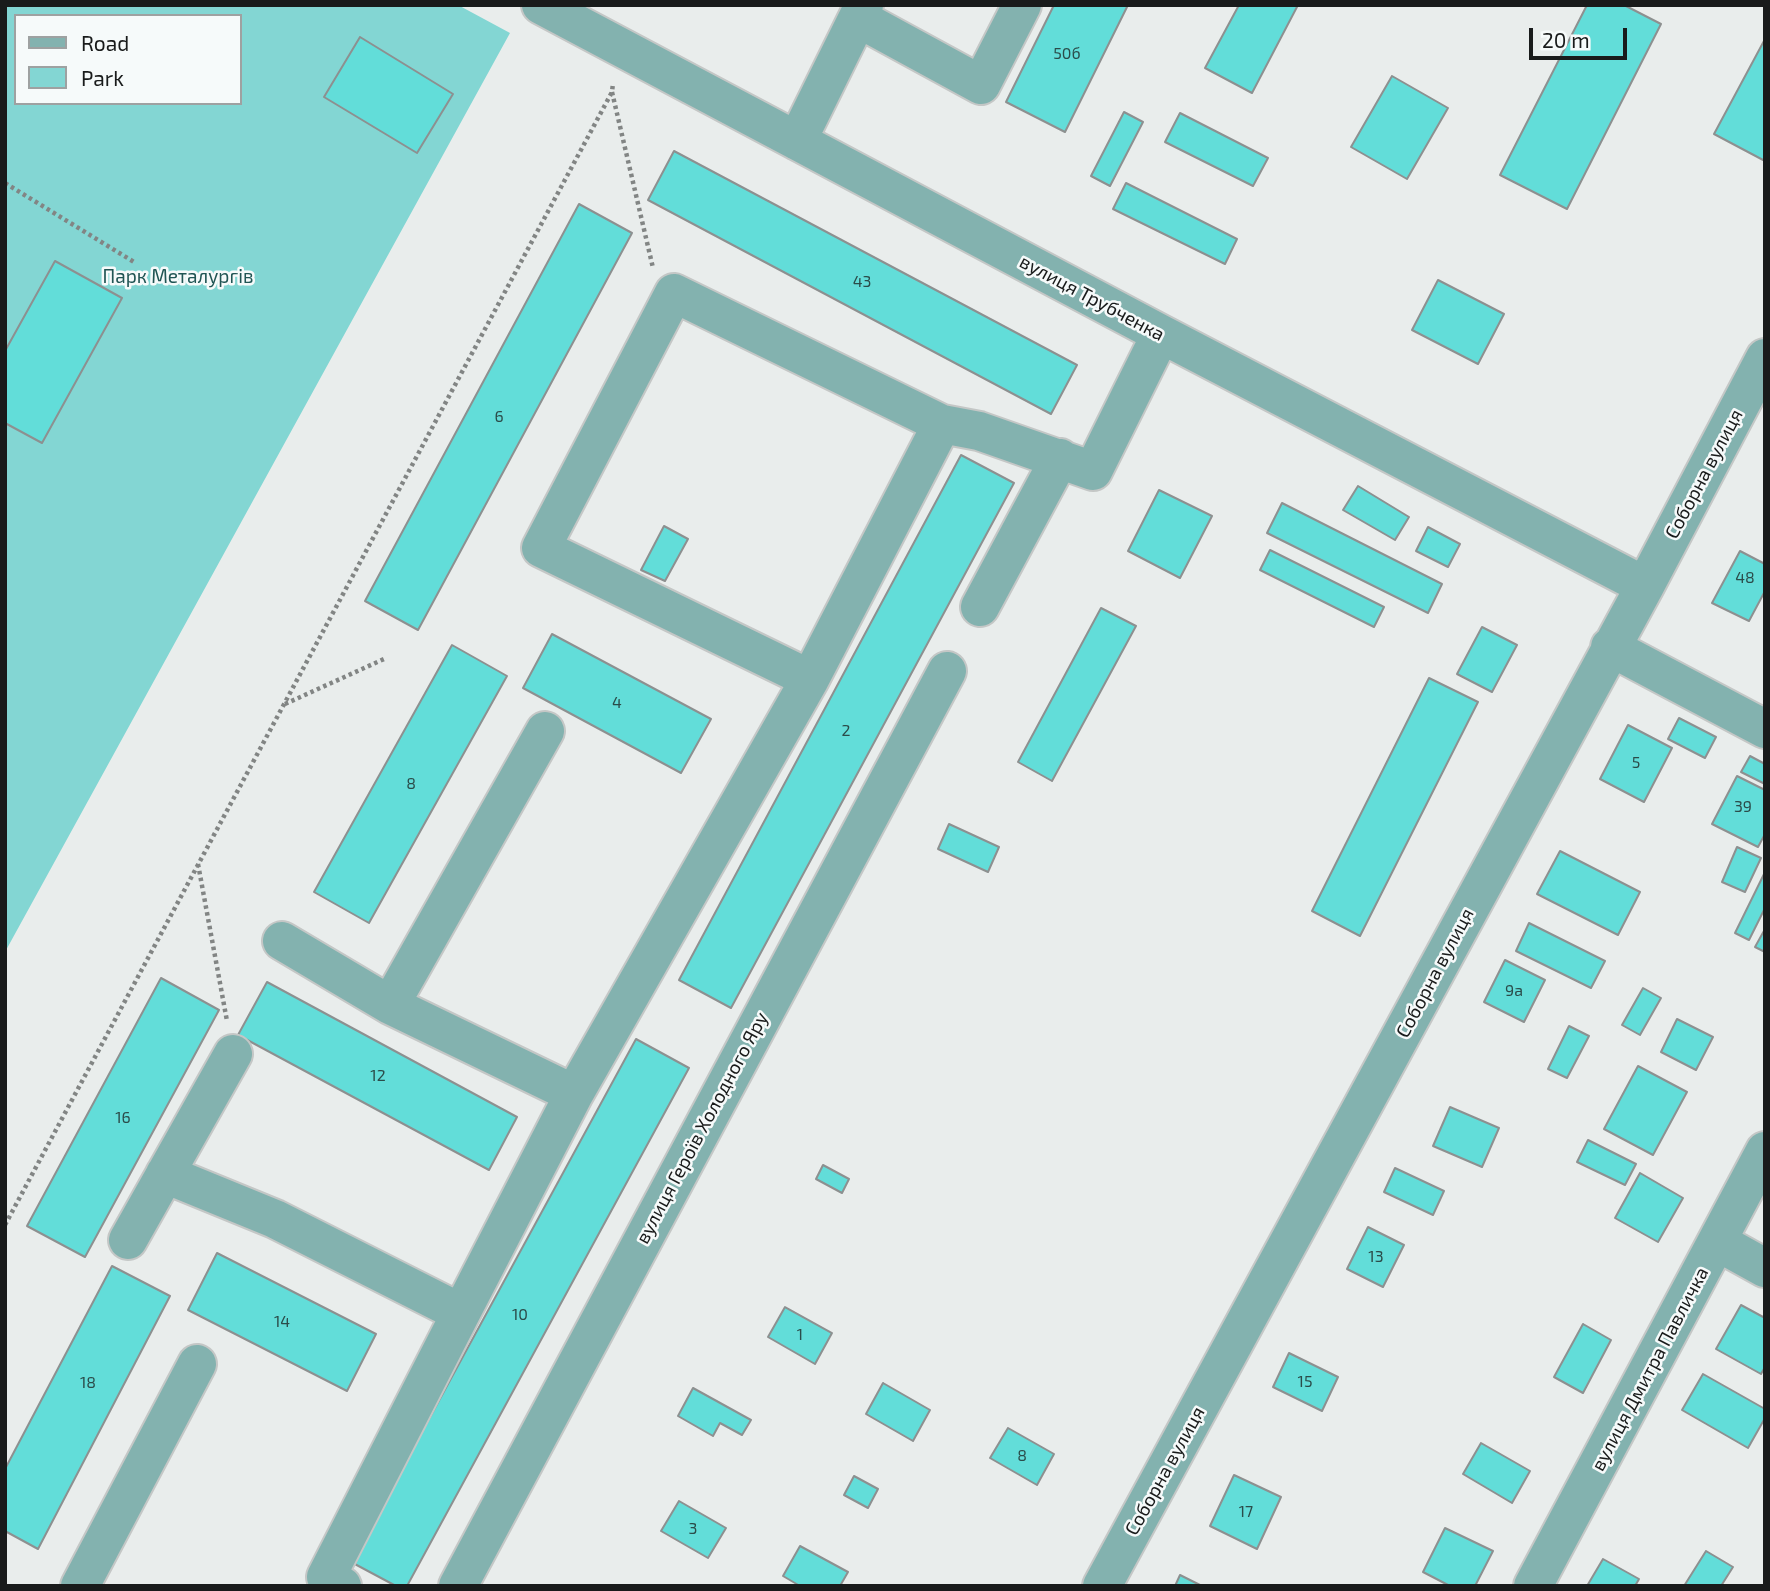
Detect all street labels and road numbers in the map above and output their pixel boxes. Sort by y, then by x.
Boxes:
street label: вулиця Трубченка [1016,250,1168,346]
street label: Соборна вулиця [1660,405,1748,543]
street label: Соборна вулиця [1391,904,1479,1042]
street label: вулиця Героїв Холодного Яру [631,1008,773,1248]
street label: вулиця Дмитра Павличка [1587,1263,1713,1475]
street label: Соборна вулиця [1120,1403,1210,1539]

